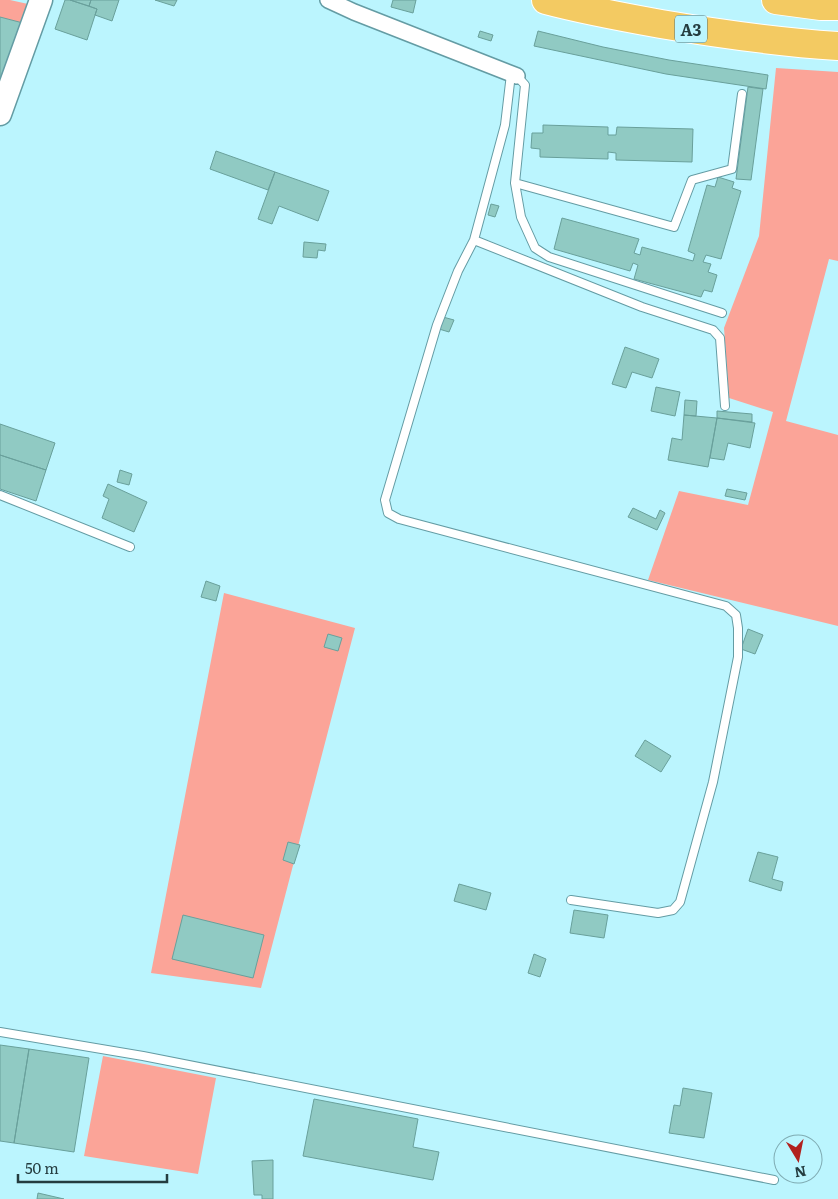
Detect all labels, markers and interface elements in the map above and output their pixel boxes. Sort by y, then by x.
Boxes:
road number: A3 [675,15,707,42]
north arrow [773,1134,823,1184]
scale bar [18,1152,166,1184]
text: 50 m [25,1156,59,1179]
text: N [793,1162,808,1184]

